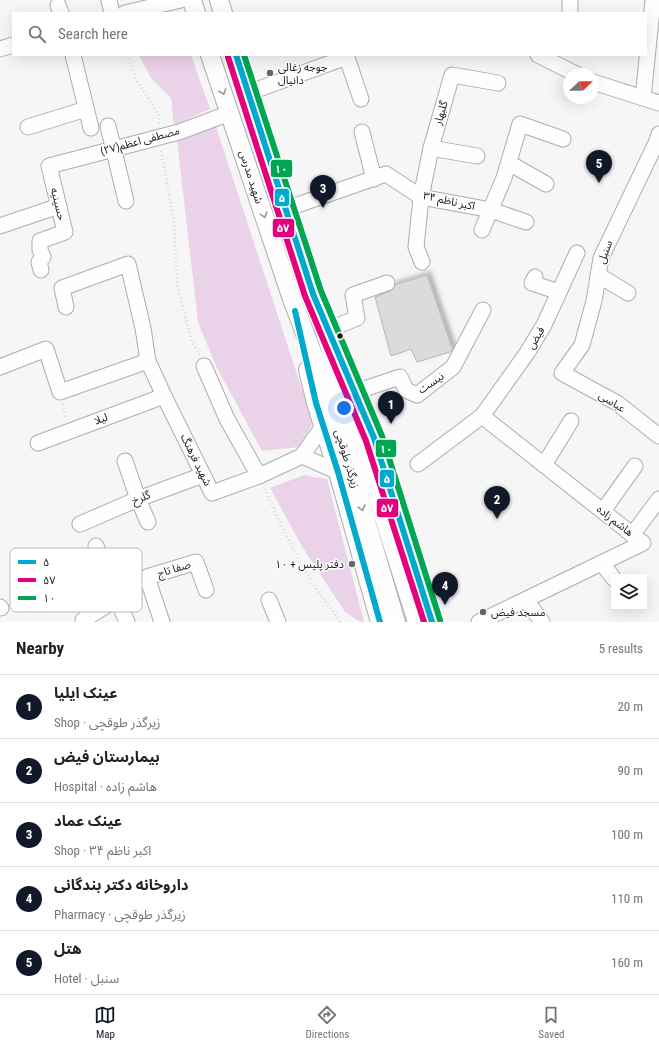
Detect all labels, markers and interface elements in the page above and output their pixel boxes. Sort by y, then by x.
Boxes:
search box [12,12,647,56]
icon: search [26,23,48,45]
text: Search here [58,25,128,43]
place label: جوجه زغالی دانیال [278,61,328,87]
marker: جوجه زغالی دانیال [265,68,275,78]
north arrow [563,68,599,104]
one-way arrow [218,88,226,95]
street label: گلبهار [431,99,451,127]
street label: مصطفی اعظم(۲۷) [99,124,182,160]
street label: شهید مدرس [236,149,266,206]
pin: 5 [586,150,612,183]
line badge: ۱۰ [270,159,293,178]
text: ۱۰ [275,163,287,176]
pin: 3 [310,175,336,208]
street label: حسینیه [48,186,68,222]
line badge: ۵ [274,188,290,207]
street label: ۳۴ اکبر ناظم [421,189,476,215]
text: ۵ [279,192,285,205]
one-way arrow [259,212,268,219]
line badge: ۵۷ [272,218,295,238]
text: ۵۷ [277,222,290,235]
street label: سنبل [595,238,615,266]
street label: فیض [524,324,548,352]
unlabelled marker [335,331,345,341]
street label: نیست [416,369,446,397]
street label: عباسی [596,389,628,416]
pin: 1 [378,391,404,424]
your location [334,398,354,418]
street label: لیلا [92,411,110,427]
street label: زیرگذر طوقچی [331,428,362,490]
street label: شهید فرهنگ [178,432,214,489]
line badge: ۱۰ [375,439,397,458]
text: ۱۰ [380,443,392,456]
line badge: ۵ [379,469,395,488]
text: ۵ [384,473,390,486]
pin: 2 [484,486,510,519]
street label: گلرخ [130,488,153,509]
line badge: ۵۷ [376,498,399,518]
text: ۵۷ [381,502,394,515]
street label: هاشم زاده [593,503,636,541]
one-way arrow [357,505,366,512]
legend [10,548,142,612]
text: ۵ [43,556,49,569]
street label: صفا تاج [156,558,193,581]
place label: دفتر پلیس + ۱۰ [275,558,344,572]
marker: دفتر پلیس + ۱۰ [347,559,357,569]
pin: 4 [432,572,458,605]
text: ۵۷ [43,574,56,587]
map controls [611,574,647,610]
button: layers [611,574,647,610]
text: ۱۰ [43,592,56,605]
place label: مسجد فیض [491,606,546,619]
marker: مسجد فیض [478,607,488,617]
text: Nearby [16,638,64,658]
text: 5 results [599,641,643,656]
text: عینک ایلیا [54,684,118,702]
text: 1 [26,699,32,714]
text: 20 m [617,699,643,714]
text: Shop · زیرگذر طوقچی [54,715,161,730]
text: بیمارستان فیض [54,748,160,766]
text: 2 [26,763,32,778]
text: 90 m [617,763,643,778]
text: Hospital · هاشم زاده [54,779,157,794]
text: عینک عماد [54,812,122,830]
text: 3 [26,827,32,842]
text: 100 m [611,827,643,842]
text: Shop · ۳۴ اکبر ناظم [54,843,151,858]
text: داروخانه دکتر بندگانی [54,876,189,894]
text: 4 [26,891,32,906]
text: 110 m [611,891,643,906]
text: Pharmacy · زیرگذر طوقچی [54,907,186,922]
text: هتل [54,940,82,958]
text: 5 [26,955,32,970]
text: 160 m [611,955,643,970]
text: Hotel · سنبل [54,971,119,986]
tab: Map [94,1004,116,1041]
tab: Directions [305,1004,349,1041]
tab: Saved [538,1004,565,1041]

